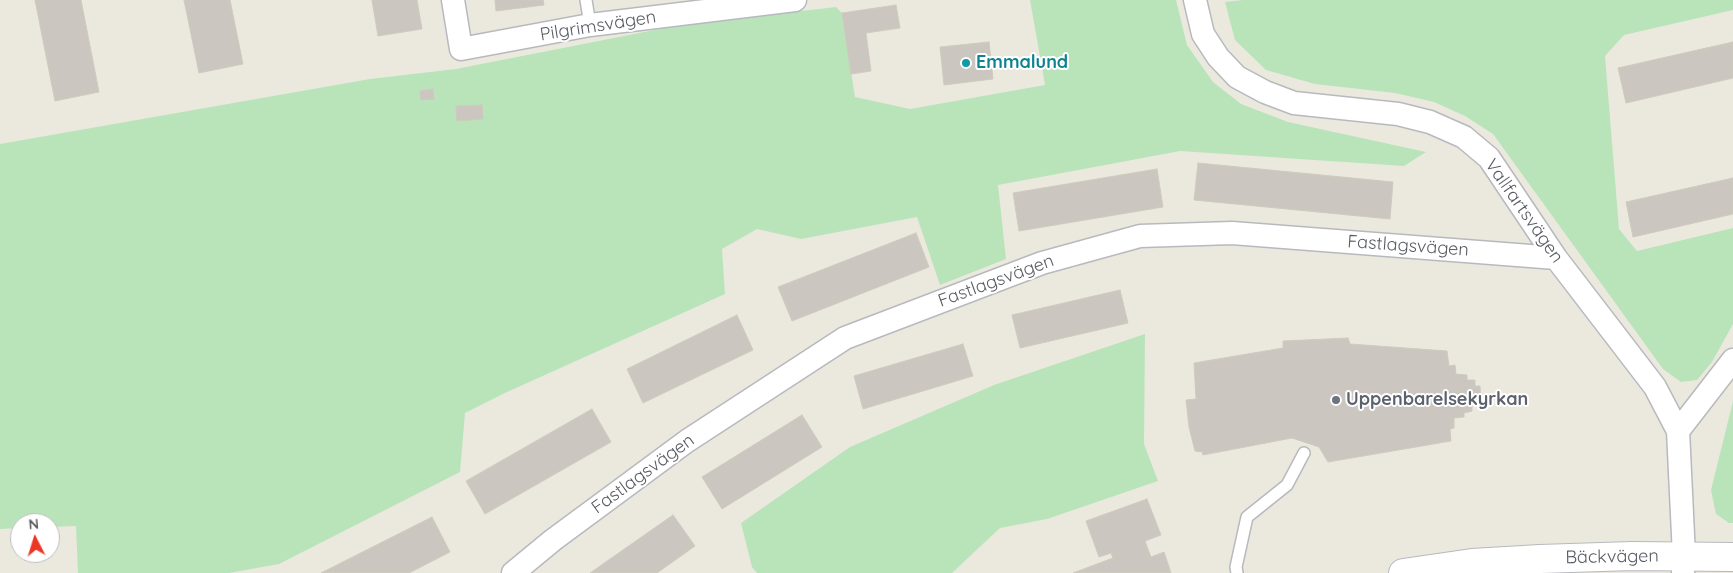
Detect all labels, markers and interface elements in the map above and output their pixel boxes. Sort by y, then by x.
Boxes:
street label: Pilgrimsvägen [538,6,658,46]
place label: Emmalund [976,52,1068,74]
marker: Emmalund [960,57,972,69]
street label: Vallfartsvägen [1480,155,1568,267]
street label: Fastlagsvägen [1347,231,1469,261]
street label: Fastlagsvägen [935,250,1057,312]
place label: Uppenbarelsekyrkan [1346,389,1528,411]
marker: Uppenbarelsekyrkan [1330,394,1342,406]
street label: Fastlagsvägen [587,430,699,518]
north arrow [10,513,60,563]
text: N [28,515,40,533]
street label: Bäckvägen [1565,545,1659,569]

